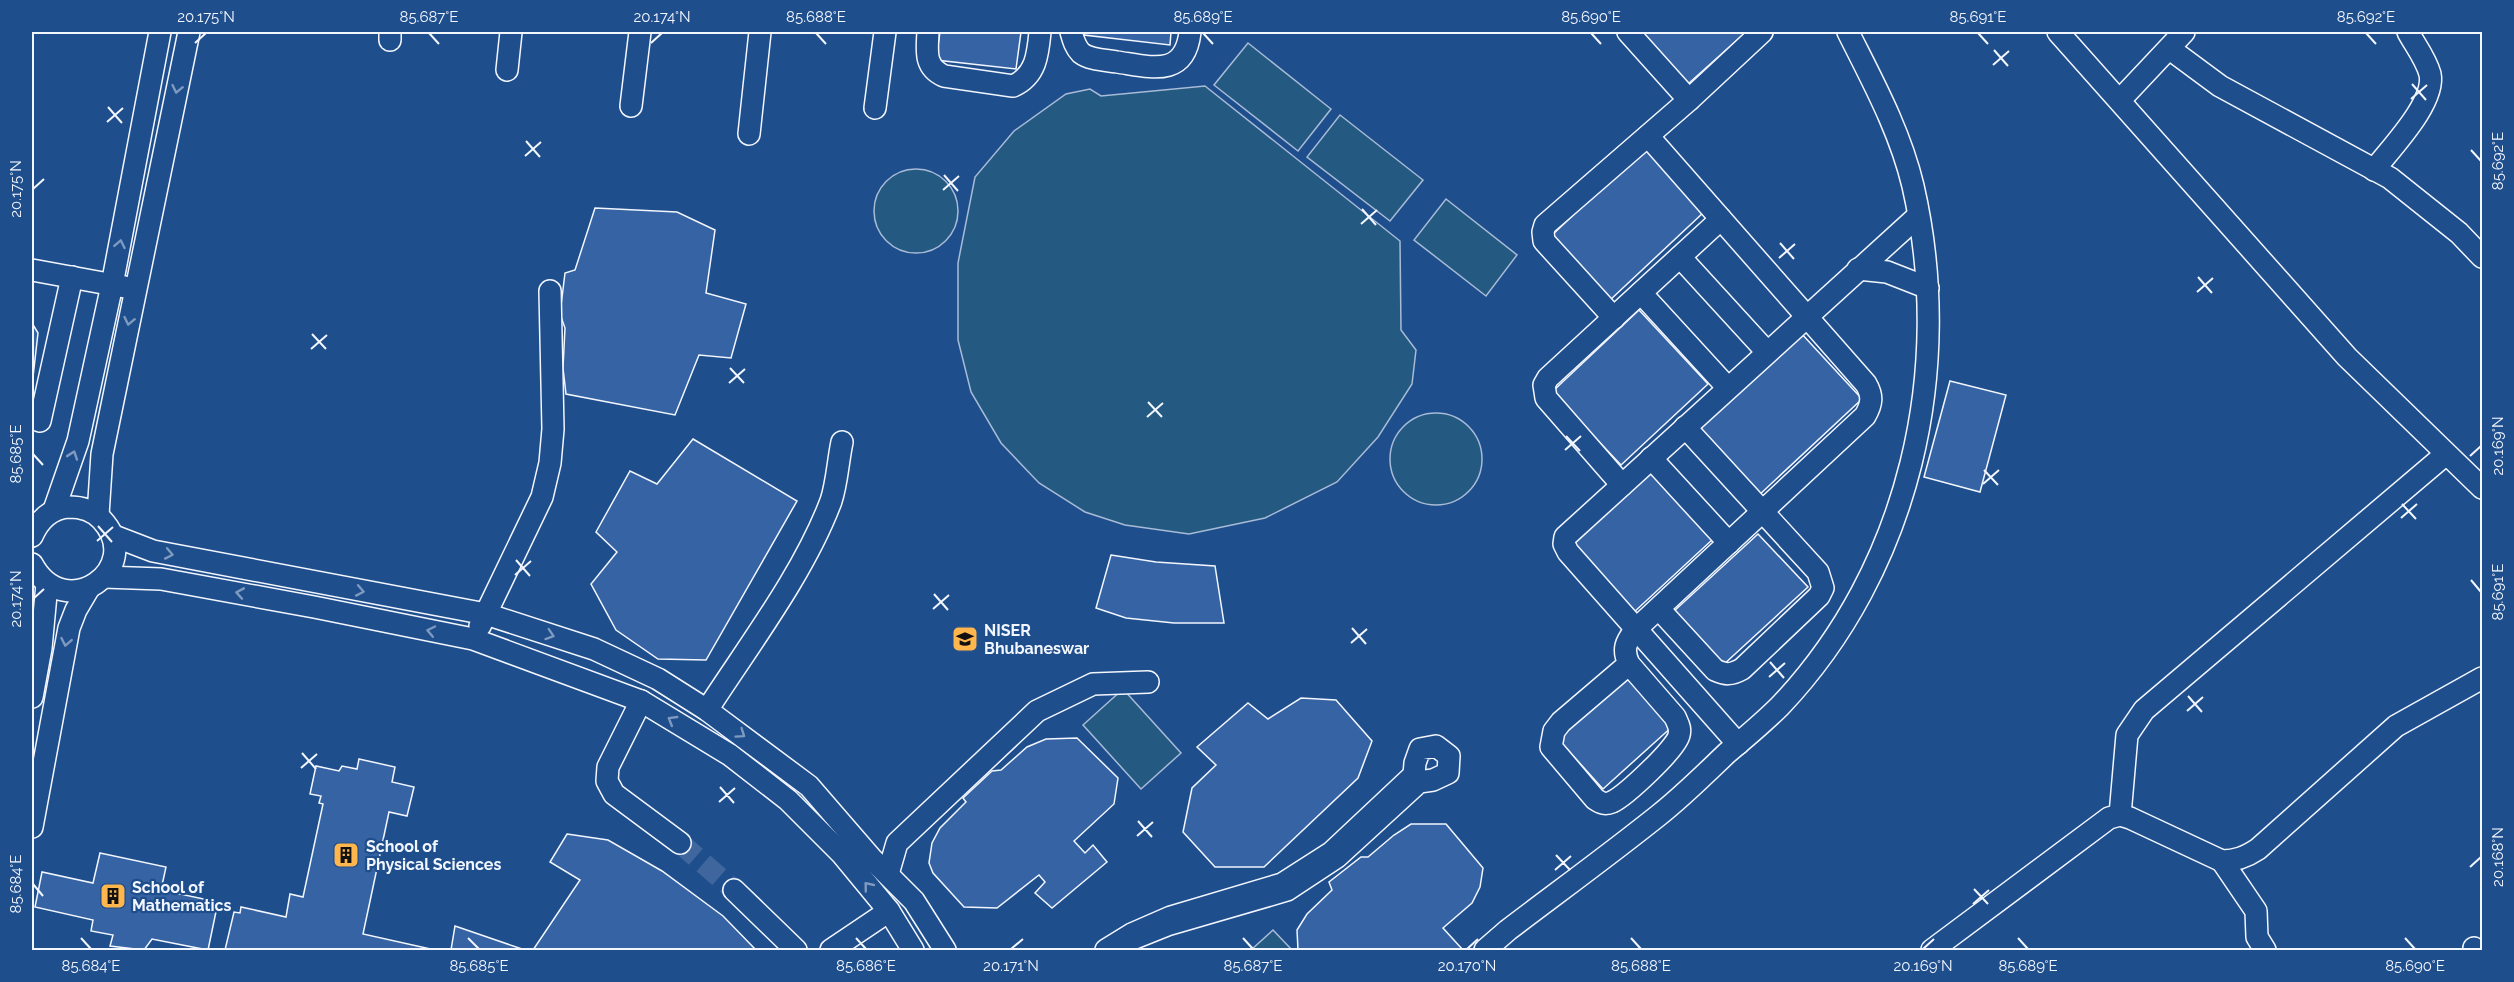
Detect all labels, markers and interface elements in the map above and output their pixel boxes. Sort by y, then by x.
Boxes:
text: 20.175°N [177,8,235,26]
text: 85.687°E [400,8,459,26]
text: 20.174°N [633,8,691,26]
text: 85.688°E [786,8,846,26]
text: 85.689°E [1173,8,1233,26]
text: 85.690°E [1561,8,1621,26]
text: 85.691°E [1950,8,2006,26]
text: 85.692°E [2337,8,2395,26]
one-way arrow [172,83,185,93]
text: 85.692°E [2489,132,2507,190]
text: 20.175°N [7,160,25,218]
one-way arrow [113,239,126,249]
one-way arrow [123,316,136,326]
text: 20.169°N [2489,416,2507,476]
text: 85.685°E [7,424,25,484]
one-way arrow [66,450,78,461]
one-way arrow [164,547,174,560]
text: 85.691°E [2489,564,2507,620]
text: 20.174°N [7,570,25,628]
one-way arrow [355,584,365,597]
one-way arrow [235,587,245,600]
place label: NISER Bhubaneswar [984,621,1089,658]
school or university icon: NISER Bhubaneswar [950,624,980,654]
one-way arrow [427,625,437,638]
one-way arrow [544,628,555,640]
one-way arrow [60,636,73,646]
one-way arrow [668,716,678,728]
one-way arrow [734,727,745,738]
text: 20.168°N [2489,827,2507,887]
place label: School of Physical Sciences [366,837,501,874]
building icon: School of Physical Sciences [331,840,361,870]
text: 85.684°E [7,855,25,913]
place label: School of Mathematics [132,878,231,915]
building icon: School of Mathematics [98,881,128,911]
one-way arrow [864,881,875,892]
text: 85.684°E [62,957,120,975]
text: 85.685°E [449,957,509,975]
text: 85.686°E [836,957,896,975]
text: 20.171°N [983,957,1039,975]
text: 85.687°E [1224,957,1283,975]
text: 20.170°N [1438,957,1496,975]
text: 85.688°E [1611,957,1671,975]
text: 20.169°N [1893,957,1953,975]
text: 85.689°E [1998,957,2058,975]
text: 85.690°E [2385,957,2445,975]

